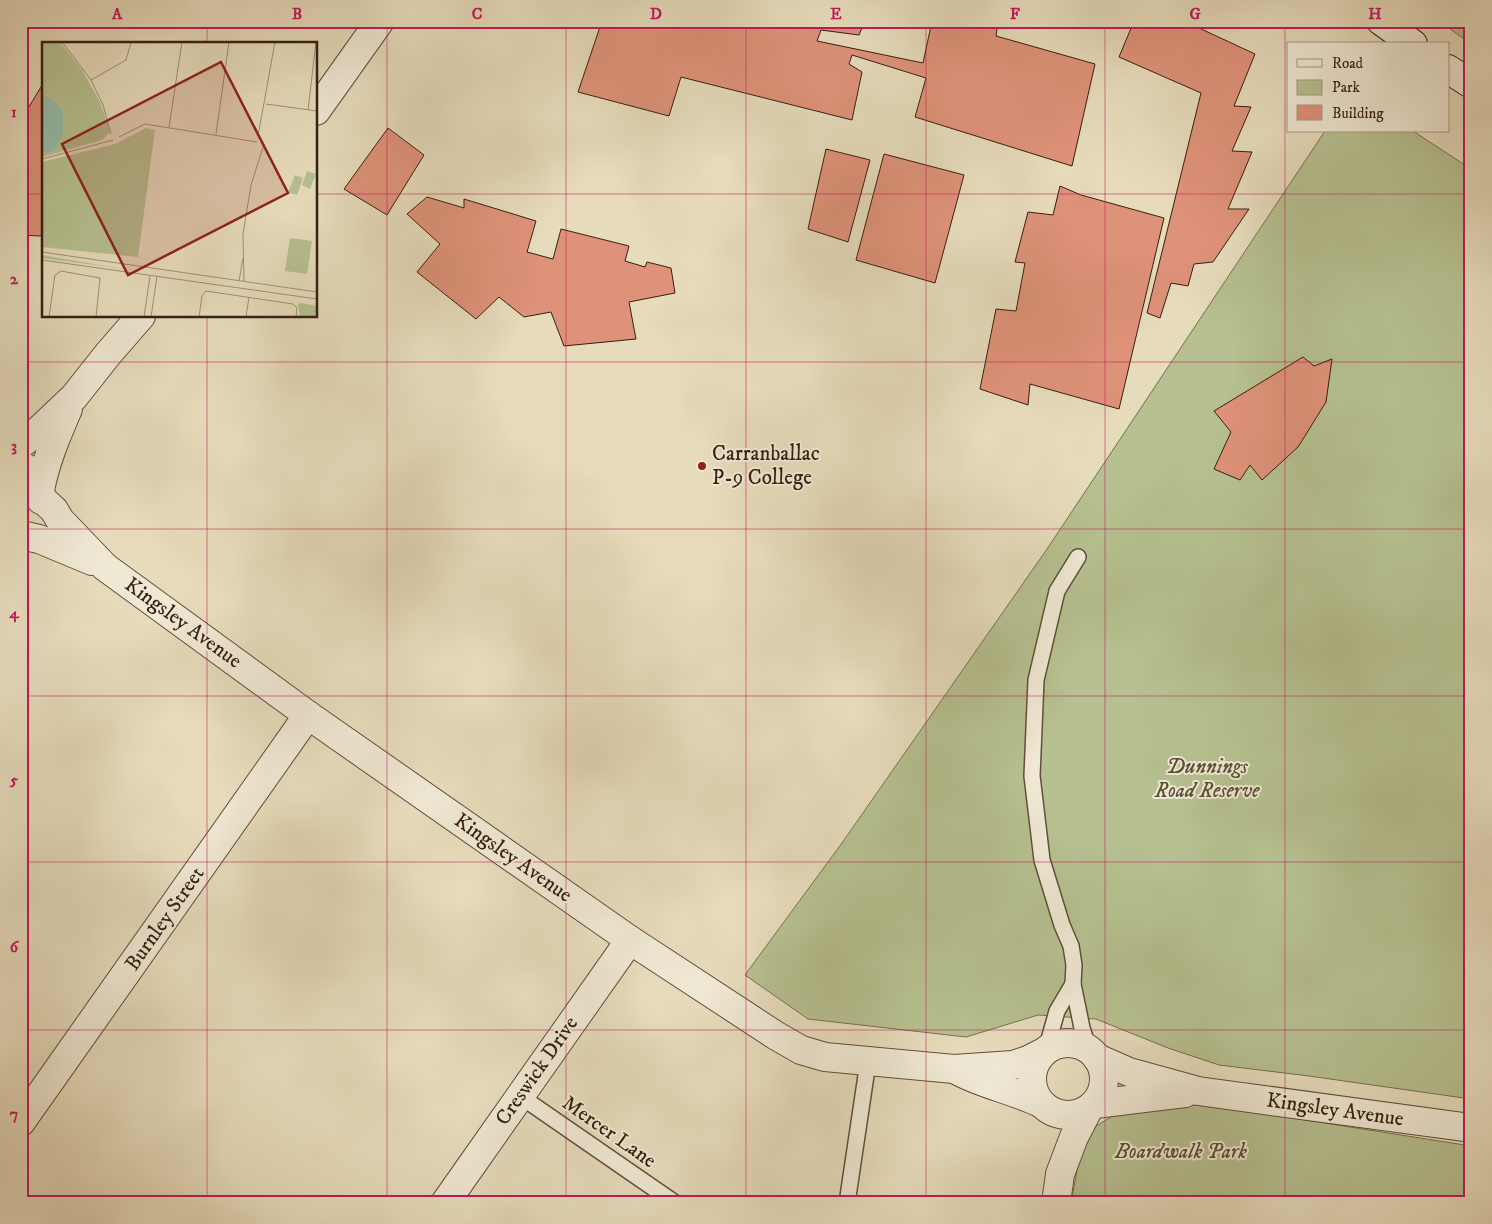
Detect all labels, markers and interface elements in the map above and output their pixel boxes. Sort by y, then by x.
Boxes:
text: A [111,4,123,24]
text: B [292,4,302,24]
text: C [472,4,482,24]
text: D [650,4,662,24]
text: E [830,4,842,24]
text: F [1010,4,1020,24]
text: G [1189,4,1201,24]
text: H [1368,4,1382,24]
inset map [42,42,318,318]
legend [1287,42,1450,132]
text: Road [1332,54,1364,73]
text: Park [1332,78,1361,97]
text: 1 [11,102,17,122]
text: Building [1332,104,1384,123]
text: 2 [10,269,19,289]
text: 3 [11,436,17,456]
place label: Carranballac P-9 College [712,441,820,491]
marker: Carranballac P-9 College [696,460,708,472]
street label: Kingsley Avenue [119,572,247,674]
text: 4 [8,603,19,623]
park label: Dunnings Road Reserve [1154,754,1260,804]
text: 5 [9,770,18,790]
street label: Kingsley Avenue [449,808,577,908]
street label: Burnley Street [120,862,211,976]
text: 6 [10,937,20,957]
street label: Creswick Drive [490,1011,584,1130]
street label: Kingsley Avenue [1265,1088,1406,1133]
street label: Mercer Lane [557,1090,661,1174]
text: 7 [10,1104,18,1124]
park label: Boardwalk Park [1114,1139,1247,1165]

